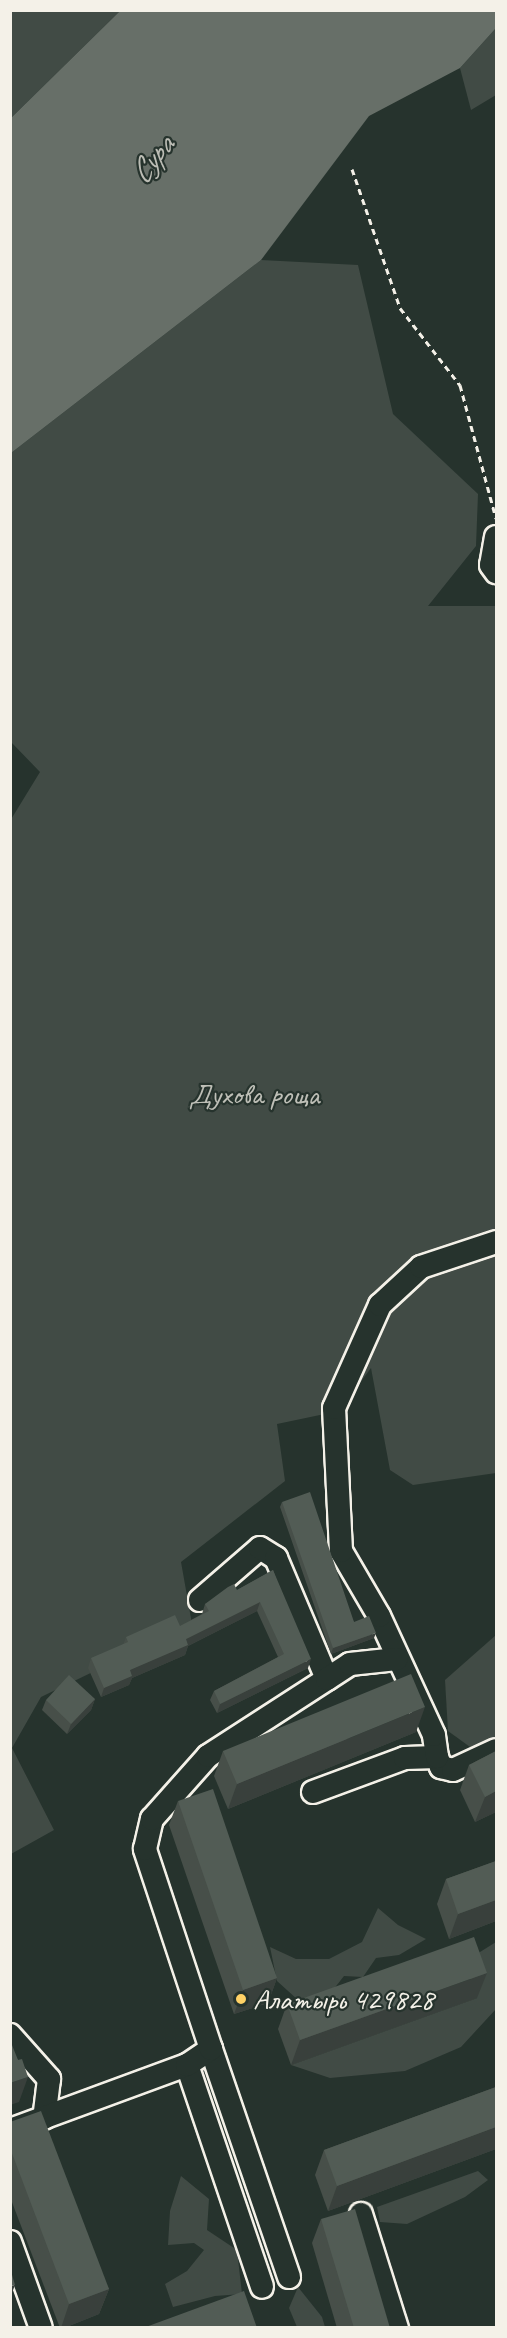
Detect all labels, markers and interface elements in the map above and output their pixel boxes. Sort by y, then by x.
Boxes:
water label: Сура [121,128,183,192]
park label: Духова роща [187,1076,321,1112]
place label: Алатырь 429828 [253,1981,434,2017]
marker: Алатырь 429828 [234,1992,248,2006]

